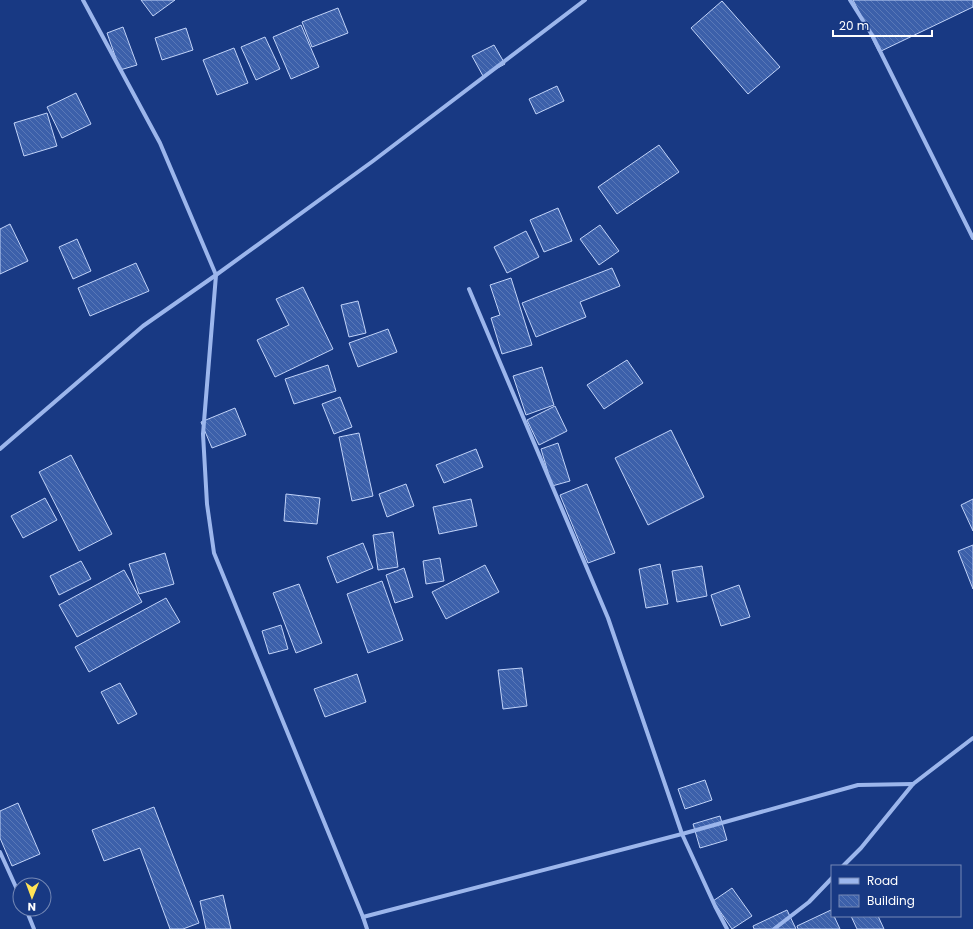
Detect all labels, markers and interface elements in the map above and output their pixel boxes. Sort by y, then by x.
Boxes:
scale bar [833,12,932,38]
text: 20 m [839,17,869,34]
legend [831,865,961,917]
text: Road [867,872,898,889]
north arrow [12,877,52,917]
text: Building [867,892,915,909]
text: N [28,899,36,915]

